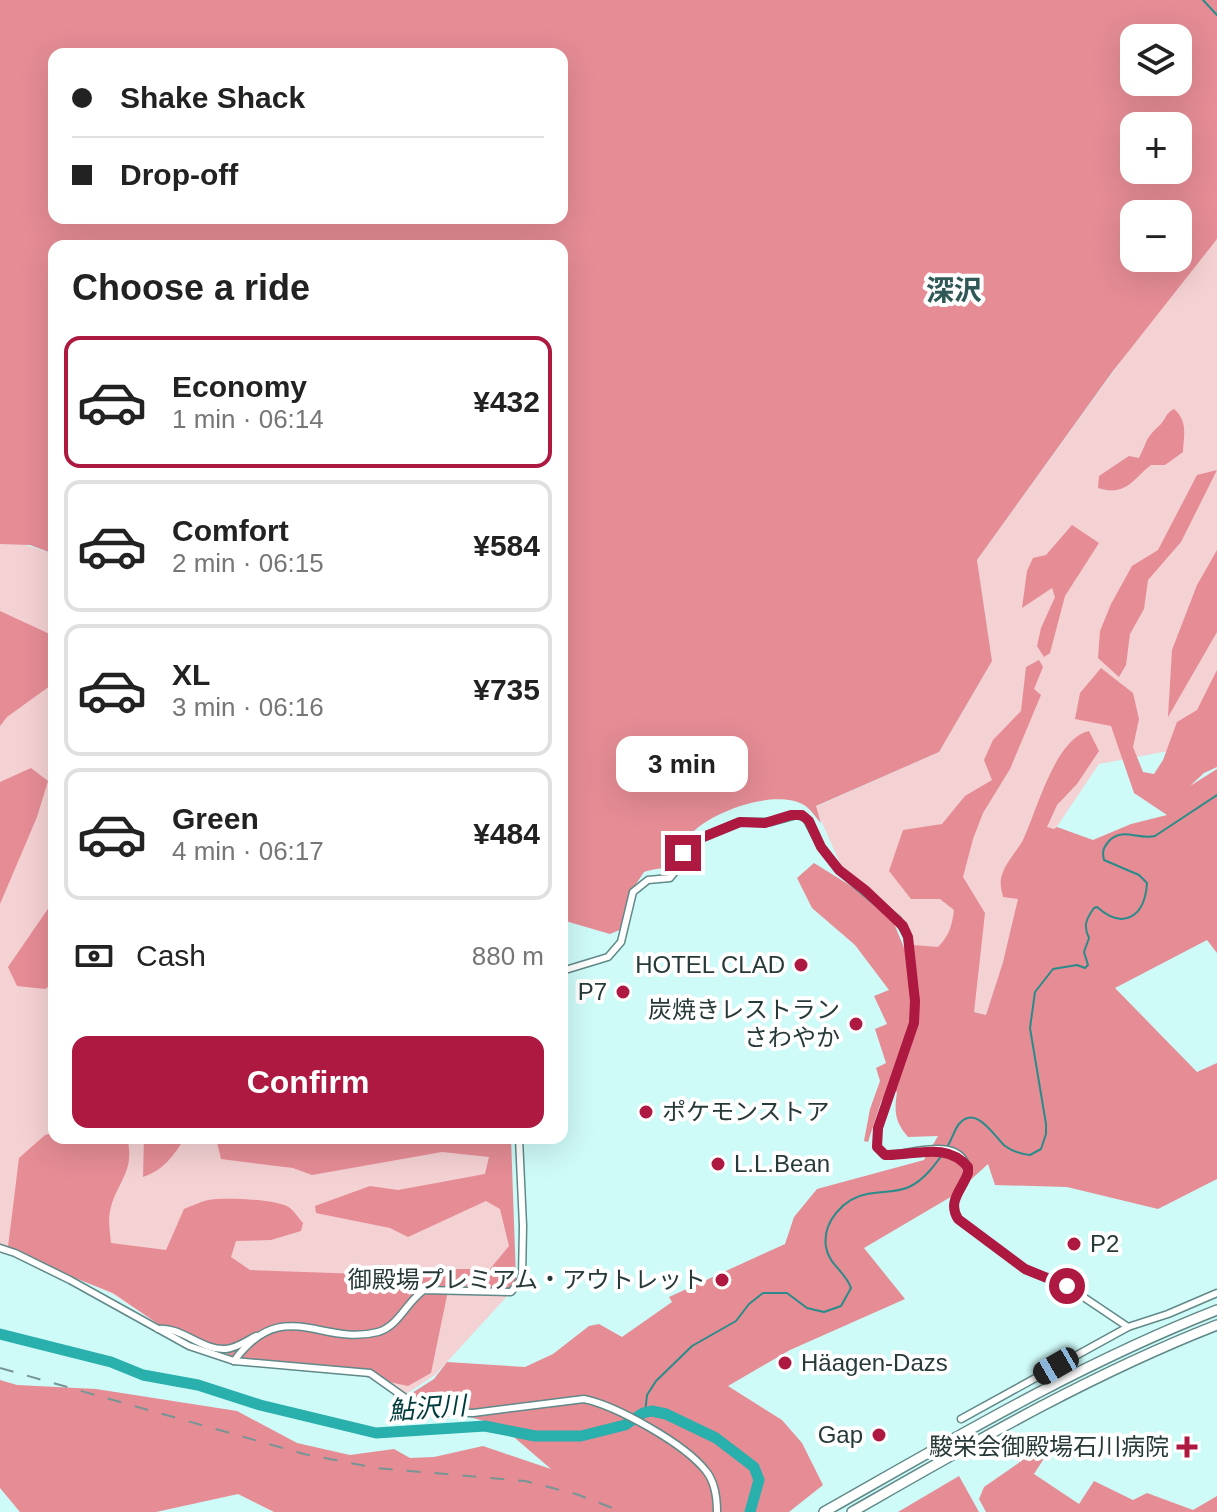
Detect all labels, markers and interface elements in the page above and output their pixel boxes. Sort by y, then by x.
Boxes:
map controls [1120,24,1192,272]
button: layers [1120,24,1192,96]
text: Shake Shack [120,81,305,114]
button: + [1120,112,1192,184]
text: Drop-off [120,158,238,191]
button: − [1120,200,1192,272]
text: Choose a ride [72,267,310,308]
district label: 深沢 [926,275,982,306]
icon: car [76,366,148,438]
text: Economy [172,370,307,403]
text: ¥432 [473,385,540,418]
text: 1 min · 06:14 [172,404,324,434]
icon: car [76,510,148,582]
text: Comfort [172,514,289,547]
text: ¥584 [473,529,540,562]
text: 2 min · 06:15 [172,548,324,578]
icon: car [76,654,148,726]
text: XL [172,658,210,691]
text: ¥735 [473,673,540,706]
text: 3 min · 06:16 [172,692,324,722]
callout: 3 min [617,737,749,793]
text: 3 min [648,749,716,779]
icon: car [76,798,148,870]
text: Green [172,802,259,835]
text: ¥484 [473,817,540,850]
route end [665,835,701,871]
text: 4 min · 06:17 [172,836,324,866]
icon: cash [72,934,116,978]
text: Cash [136,939,206,972]
text: 880 m [472,941,544,971]
place label: HOTEL CLAD [635,951,785,978]
marker: HOTEL CLAD [792,956,810,974]
place label: P7 [578,978,607,1005]
marker: P7 [614,983,632,1001]
place label: 炭焼きレストラン さわやか [648,996,840,1051]
marker: 炭焼きレストラン さわやか [847,1015,865,1033]
button: Confirm [72,1036,544,1128]
place label: ポケモンストア [662,1098,830,1125]
marker: ポケモンストア [637,1103,655,1121]
place label: L.L.Bean [734,1150,830,1177]
marker: L.L.Bean [709,1155,727,1173]
place label: P2 [1090,1230,1119,1257]
marker: P2 [1065,1235,1083,1253]
place label: 御殿場プレミアム・アウトレット [348,1266,706,1293]
route start [1049,1268,1085,1304]
marker: 御殿場プレミアム・アウトレット [713,1271,731,1289]
car [1029,1344,1083,1388]
place label: Häagen-Dazs [801,1349,948,1376]
marker: Häagen-Dazs [776,1354,794,1372]
water label: 鮎沢川 [387,1390,470,1426]
place label: Gap [818,1421,863,1448]
marker: Gap [870,1426,888,1444]
place label: 駿栄会御殿場石川病院 [929,1433,1169,1460]
marker: 駿栄会御殿場石川病院 [1176,1436,1198,1458]

